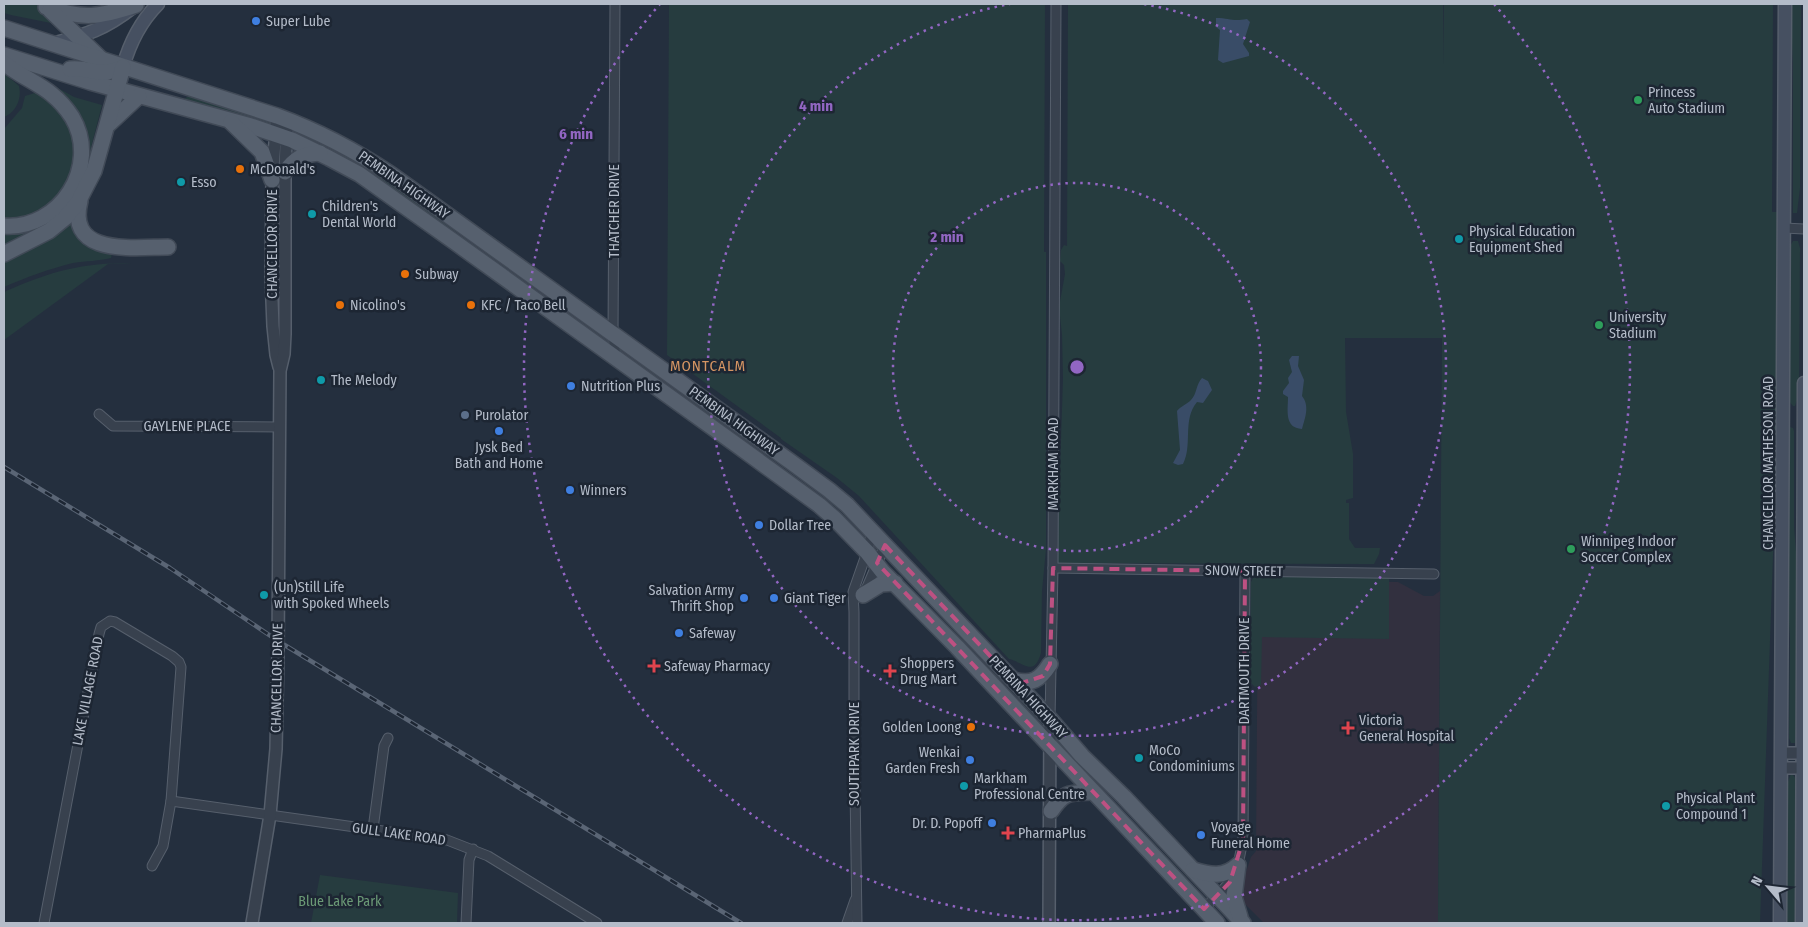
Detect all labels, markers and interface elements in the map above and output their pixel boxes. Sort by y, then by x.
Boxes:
place label: Super Lube [266,13,331,30]
marker: Super Lube [250,15,262,27]
place label: Princess Auto Stadium [1648,84,1725,117]
marker: Princess Auto Stadium [1632,94,1644,106]
text: 4 min [799,97,833,115]
text: 6 min [559,125,593,143]
street label: PEMBINA HIGHWAY [355,147,453,223]
place label: McDonald's [250,161,315,178]
marker: McDonald's [234,163,246,175]
street label: THATCHER DRIVE [606,164,623,258]
place label: Esso [191,174,217,191]
marker: Esso [175,176,187,188]
street label: CHANCELLOR DRIVE [264,189,281,299]
place label: Children's Dental World [322,198,396,231]
marker: Children's Dental World [306,208,318,220]
place label: Physical Education Equipment Shed [1469,223,1575,256]
text: 2 min [929,228,964,246]
marker: Physical Education Equipment Shed [1453,233,1465,245]
place label: Subway [415,266,459,283]
marker: Subway [399,268,411,280]
place label: Nicolino's [350,297,406,314]
place label: KFC / Taco Bell [481,297,566,314]
marker: Nicolino's [334,299,346,311]
marker: KFC / Taco Bell [465,299,477,311]
place label: University Stadium [1609,309,1667,342]
marker: University Stadium [1593,319,1605,331]
district label: MONTCALM [670,357,746,375]
centre of rings [1068,358,1086,376]
place label: The Melody [331,372,397,389]
marker: The Melody [315,374,327,386]
street label: CHANCELLOR MATHESON ROAD [1760,376,1777,550]
place label: Nutrition Plus [581,378,660,395]
marker: Nutrition Plus [565,380,577,392]
street label: PEMBINA HIGHWAY [686,383,782,459]
place label: Purolator [475,407,528,424]
marker: Purolator [459,409,471,421]
street label: MARKHAM ROAD [1045,417,1062,511]
street label: GAYLENE PLACE [143,418,231,435]
marker: Jysk Bed Bath and Home [493,425,505,437]
place label: Jysk Bed Bath and Home [455,439,543,472]
place label: Winners [580,482,626,499]
marker: Winners [564,484,576,496]
place label: Dollar Tree [769,517,831,534]
marker: Dollar Tree [753,519,765,531]
place label: Winnipeg Indoor Soccer Complex [1581,533,1676,566]
marker: Winnipeg Indoor Soccer Complex [1565,543,1577,555]
street label: SNOW STREET [1205,562,1284,580]
place label: (Un)Still Life with Spoked Wheels [274,579,389,612]
place label: Salvation Army Thrift Shop [649,582,735,615]
marker: (Un)Still Life with Spoked Wheels [258,589,270,601]
place label: Giant Tiger [784,590,846,607]
marker: Salvation Army Thrift Shop [738,592,750,604]
marker: Giant Tiger [768,592,780,604]
street label: DARTMOUTH DRIVE [1236,617,1253,725]
street label: CHANCELLOR DRIVE [268,623,286,733]
place label: Safeway [689,625,737,642]
marker: Safeway [673,627,685,639]
street label: LAKE VILLAGE ROAD [69,635,107,747]
street label: PEMBINA HIGHWAY [985,652,1071,742]
place label: Shoppers Drug Mart [900,655,957,688]
place label: Safeway Pharmacy [664,658,771,675]
marker: Safeway Pharmacy [648,660,660,672]
marker: Shoppers Drug Mart [884,665,896,677]
street label: SOUTHPARK DRIVE [846,701,863,806]
place label: Victoria General Hospital [1359,712,1454,745]
place label: Golden Loong [882,719,961,736]
marker: Golden Loong [965,721,977,733]
marker: Victoria General Hospital [1341,721,1355,735]
place label: MoCo Condominiums [1149,742,1235,775]
place label: Wenkai Garden Fresh [885,744,960,777]
marker: MoCo Condominiums [1133,752,1145,764]
marker: Wenkai Garden Fresh [964,754,976,766]
place label: Markham Professional Centre [974,770,1085,803]
marker: Markham Professional Centre [958,780,970,792]
place label: Physical Plant Compound 1 [1676,790,1756,823]
marker: Physical Plant Compound 1 [1660,800,1672,812]
place label: Dr. D. Popoff [912,815,984,832]
marker: Dr. D. Popoff [986,817,998,829]
street label: GULL LAKE ROAD [351,819,447,849]
place label: Voyage Funeral Home [1211,819,1290,852]
place label: PharmaPlus [1018,825,1086,842]
marker: PharmaPlus [1002,827,1014,839]
marker: Voyage Funeral Home [1195,829,1207,841]
north arrow [1743,862,1793,912]
text: N [1747,873,1766,889]
park label: Blue Lake Park [298,893,382,910]

